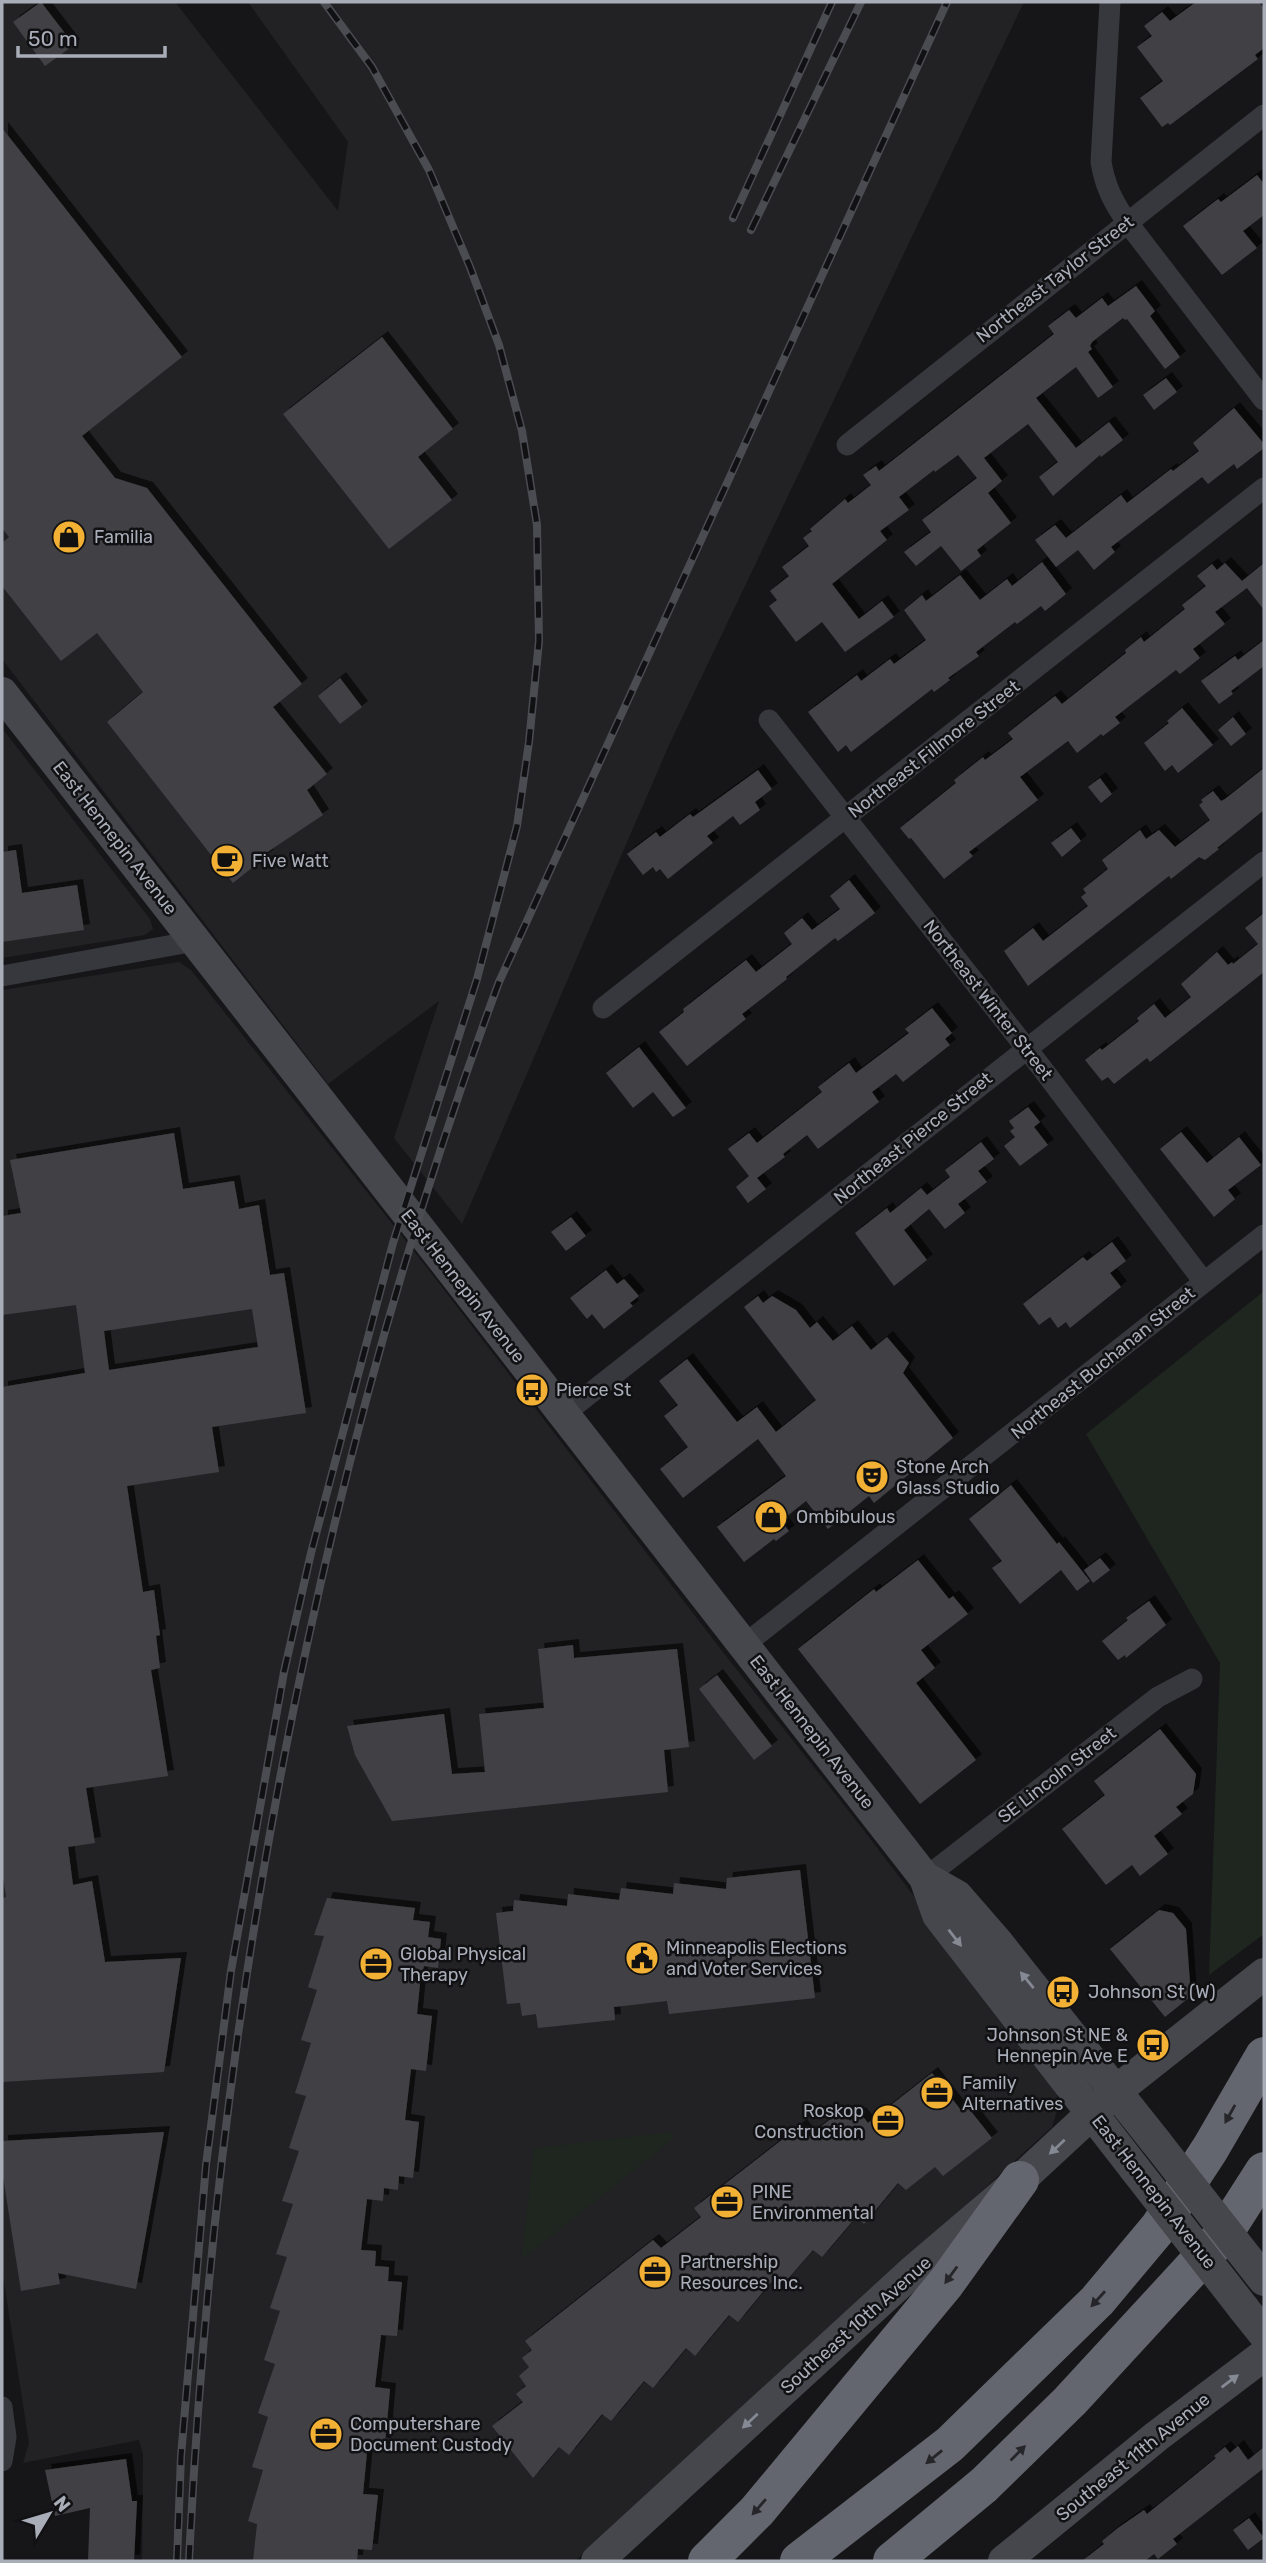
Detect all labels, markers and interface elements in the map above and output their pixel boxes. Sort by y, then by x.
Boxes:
scale bar [18,14,164,58]
text: 50 m [28,26,78,51]
street label: Northeast Taylor Street [972,211,1138,347]
shop icon: Familia [50,518,88,556]
place label: Familia [94,526,153,548]
street label: Northeast Fillmore Street [844,675,1024,823]
street label: East Hennepin Avenue [48,757,182,919]
cafe icon: Five Watt [208,842,246,880]
place label: Five Watt [252,850,329,872]
street label: Northeast Winter Street [919,915,1057,1085]
street label: Northeast Pierce Street [829,1067,997,1209]
street label: East Hennepin Avenue [396,1205,530,1367]
street label: Northeast Buchanan Street [1007,1282,1199,1444]
bus stop icon: Pierce St [513,1371,551,1409]
place label: Pierce St [556,1379,631,1401]
place label: Stone Arch Glass Studio [896,1456,1000,1499]
theatre icon: Stone Arch Glass Studio [853,1458,891,1496]
shop icon: Ombibulous [752,1498,790,1536]
place label: Ombibulous [796,1506,896,1528]
street label: East Hennepin Avenue [745,1651,879,1813]
street label: SE Lincoln Street [994,1722,1120,1828]
one-way arrow [948,1929,962,1947]
place label: Minneapolis Elections and Voter Services [666,1937,847,1980]
public building icon: Minneapolis Elections and Voter Services [623,1939,661,1977]
place label: Global Physical Therapy [400,1943,526,1986]
office icon: Global Physical Therapy [357,1945,395,1983]
one-way arrow [1020,1972,1035,1990]
bus stop icon: Johnson St (W) [1044,1973,1082,2011]
place label: Johnson St (W) [1088,1981,1216,2003]
place label: Johnson St NE & Hennepin Ave E [987,2024,1128,2067]
bus stop icon: Johnson St NE & Hennepin Ave E [1134,2026,1172,2064]
place label: Family Alternatives [962,2072,1063,2115]
office icon: Family Alternatives [918,2074,956,2112]
place label: Roskop Construction [754,2100,864,2143]
office icon: Roskop Construction [869,2102,907,2140]
one-way arrow [1224,2105,1236,2124]
street label: East Hennepin Avenue [1087,2111,1221,2273]
one-way arrow [1049,2138,1066,2154]
place label: PINE Environmental [752,2181,874,2224]
office icon: PINE Environmental [708,2183,746,2221]
place label: Partnership Resources Inc. [680,2251,803,2294]
street label: Southeast 10th Avenue [776,2252,936,2398]
office icon: Partnership Resources Inc. [636,2253,674,2291]
one-way arrow [945,2266,959,2284]
one-way arrow [1090,2290,1106,2308]
one-way arrow [1221,2373,1239,2388]
street label: Southeast 11th Avenue [1052,2388,1214,2526]
place label: Computershare Document Custody [350,2413,512,2456]
one-way arrow [741,2413,759,2429]
office icon: Computershare Document Custody [307,2415,345,2453]
one-way arrow [1009,2444,1026,2461]
one-way arrow [926,2449,944,2464]
north arrow [14,2479,84,2549]
text: N [49,2491,75,2516]
one-way arrow [751,2498,767,2516]

